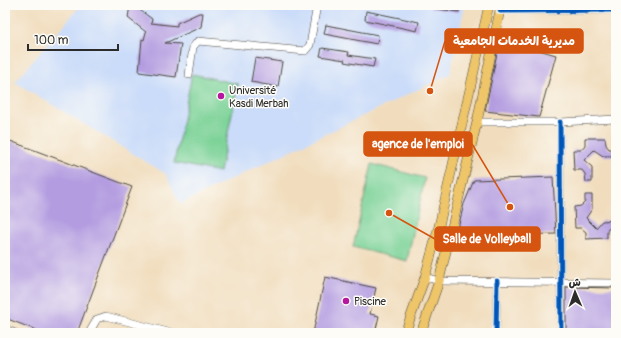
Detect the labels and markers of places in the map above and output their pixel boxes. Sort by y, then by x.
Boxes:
callout: مديرية الخدمات الجامعية [445,29,583,53]
place label: Université Kasdi Merbah [229,84,288,110]
marker: Université Kasdi Merbah [216,91,226,101]
callout: agence de l'emploi [364,132,472,156]
callout: Salle de Volleyball [435,227,540,251]
place label: Piscine [354,295,387,308]
marker: Piscine [341,296,351,306]

